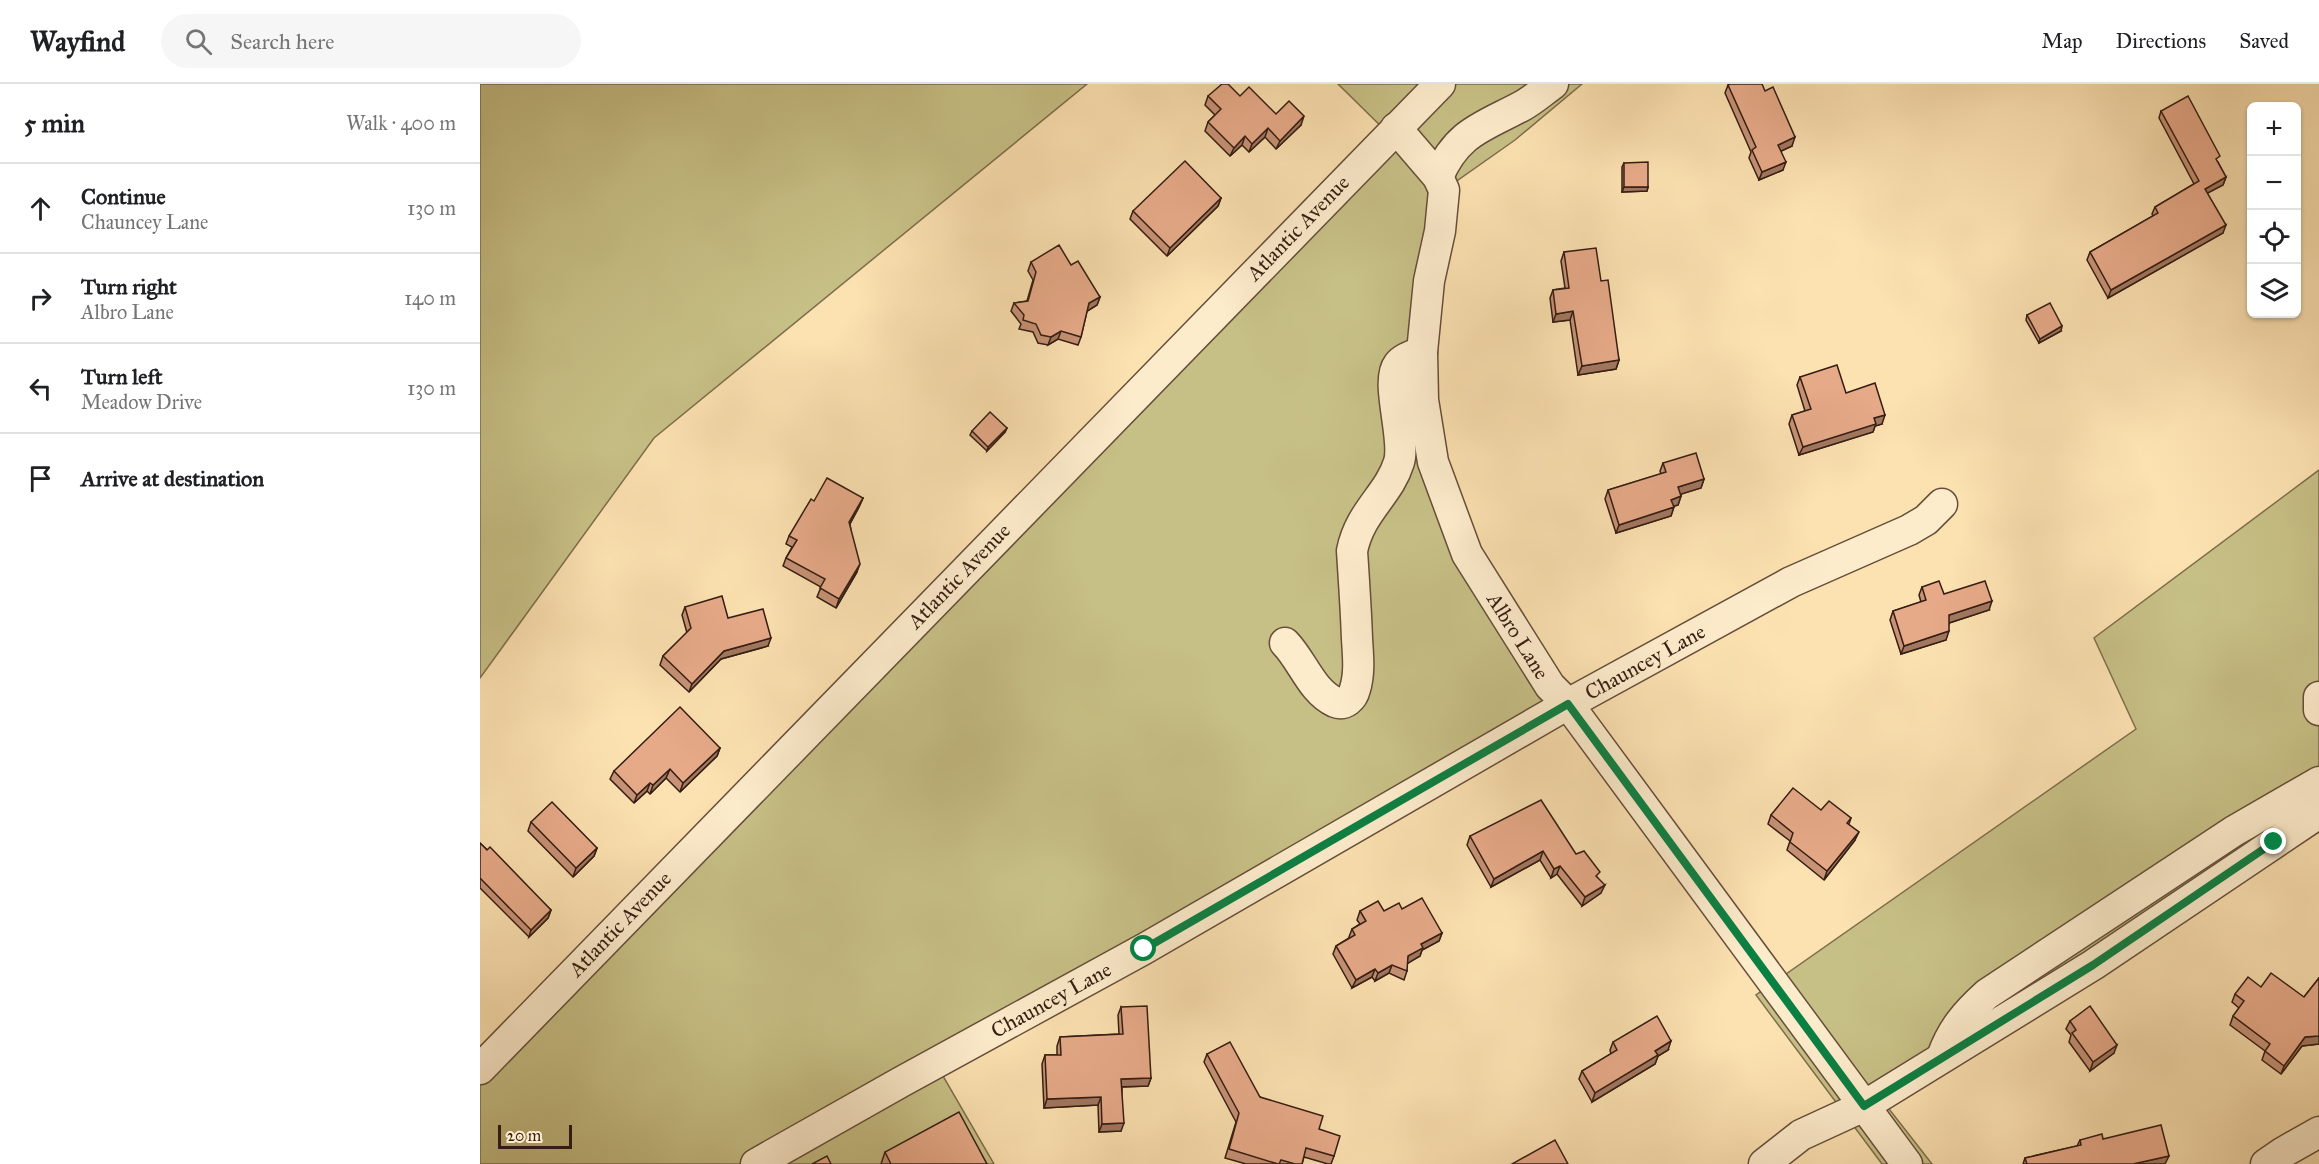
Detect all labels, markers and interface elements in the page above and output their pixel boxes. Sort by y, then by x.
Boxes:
search box [161,14,581,68]
text: Wayfind [30,24,125,59]
icon: search [182,25,215,58]
text: Search here [230,28,334,55]
text: Map [2042,28,2083,54]
text: Directions [2116,28,2206,54]
text: Saved [2239,28,2289,54]
map controls [2247,102,2301,318]
button: + [2247,102,2301,156]
text: 5 min [24,107,85,139]
text: Walk · 400 m [346,111,456,135]
button: − [2247,156,2301,210]
street label: Atlantic Avenue [1240,170,1355,287]
text: Continue [81,183,166,210]
icon: ahead [24,192,57,225]
text: 130 m [407,196,456,220]
text: Chauncey Lane [81,210,208,234]
button: locate [2247,210,2301,264]
button: layers [2247,264,2301,318]
text: Turn right [81,273,177,300]
icon: right [24,282,57,315]
text: 140 m [404,286,456,310]
text: Albro Lane [81,300,174,324]
text: Turn left [81,363,163,390]
icon: left [24,372,57,405]
text: 130 m [407,376,456,400]
text: Meadow Drive [81,390,202,414]
icon: arrive [24,462,57,495]
text: Arrive at destination [81,465,264,492]
street label: Atlantic Avenue [901,518,1016,635]
street label: Albro Lane [1481,587,1555,684]
street label: Chauncey Lane [1580,618,1710,706]
route end [2260,828,2286,854]
street label: Atlantic Avenue [562,866,677,983]
route start [1130,935,1156,961]
street label: Chauncey Lane [986,956,1116,1044]
scale bar [498,1122,572,1150]
text: 20 m [507,1126,541,1145]

